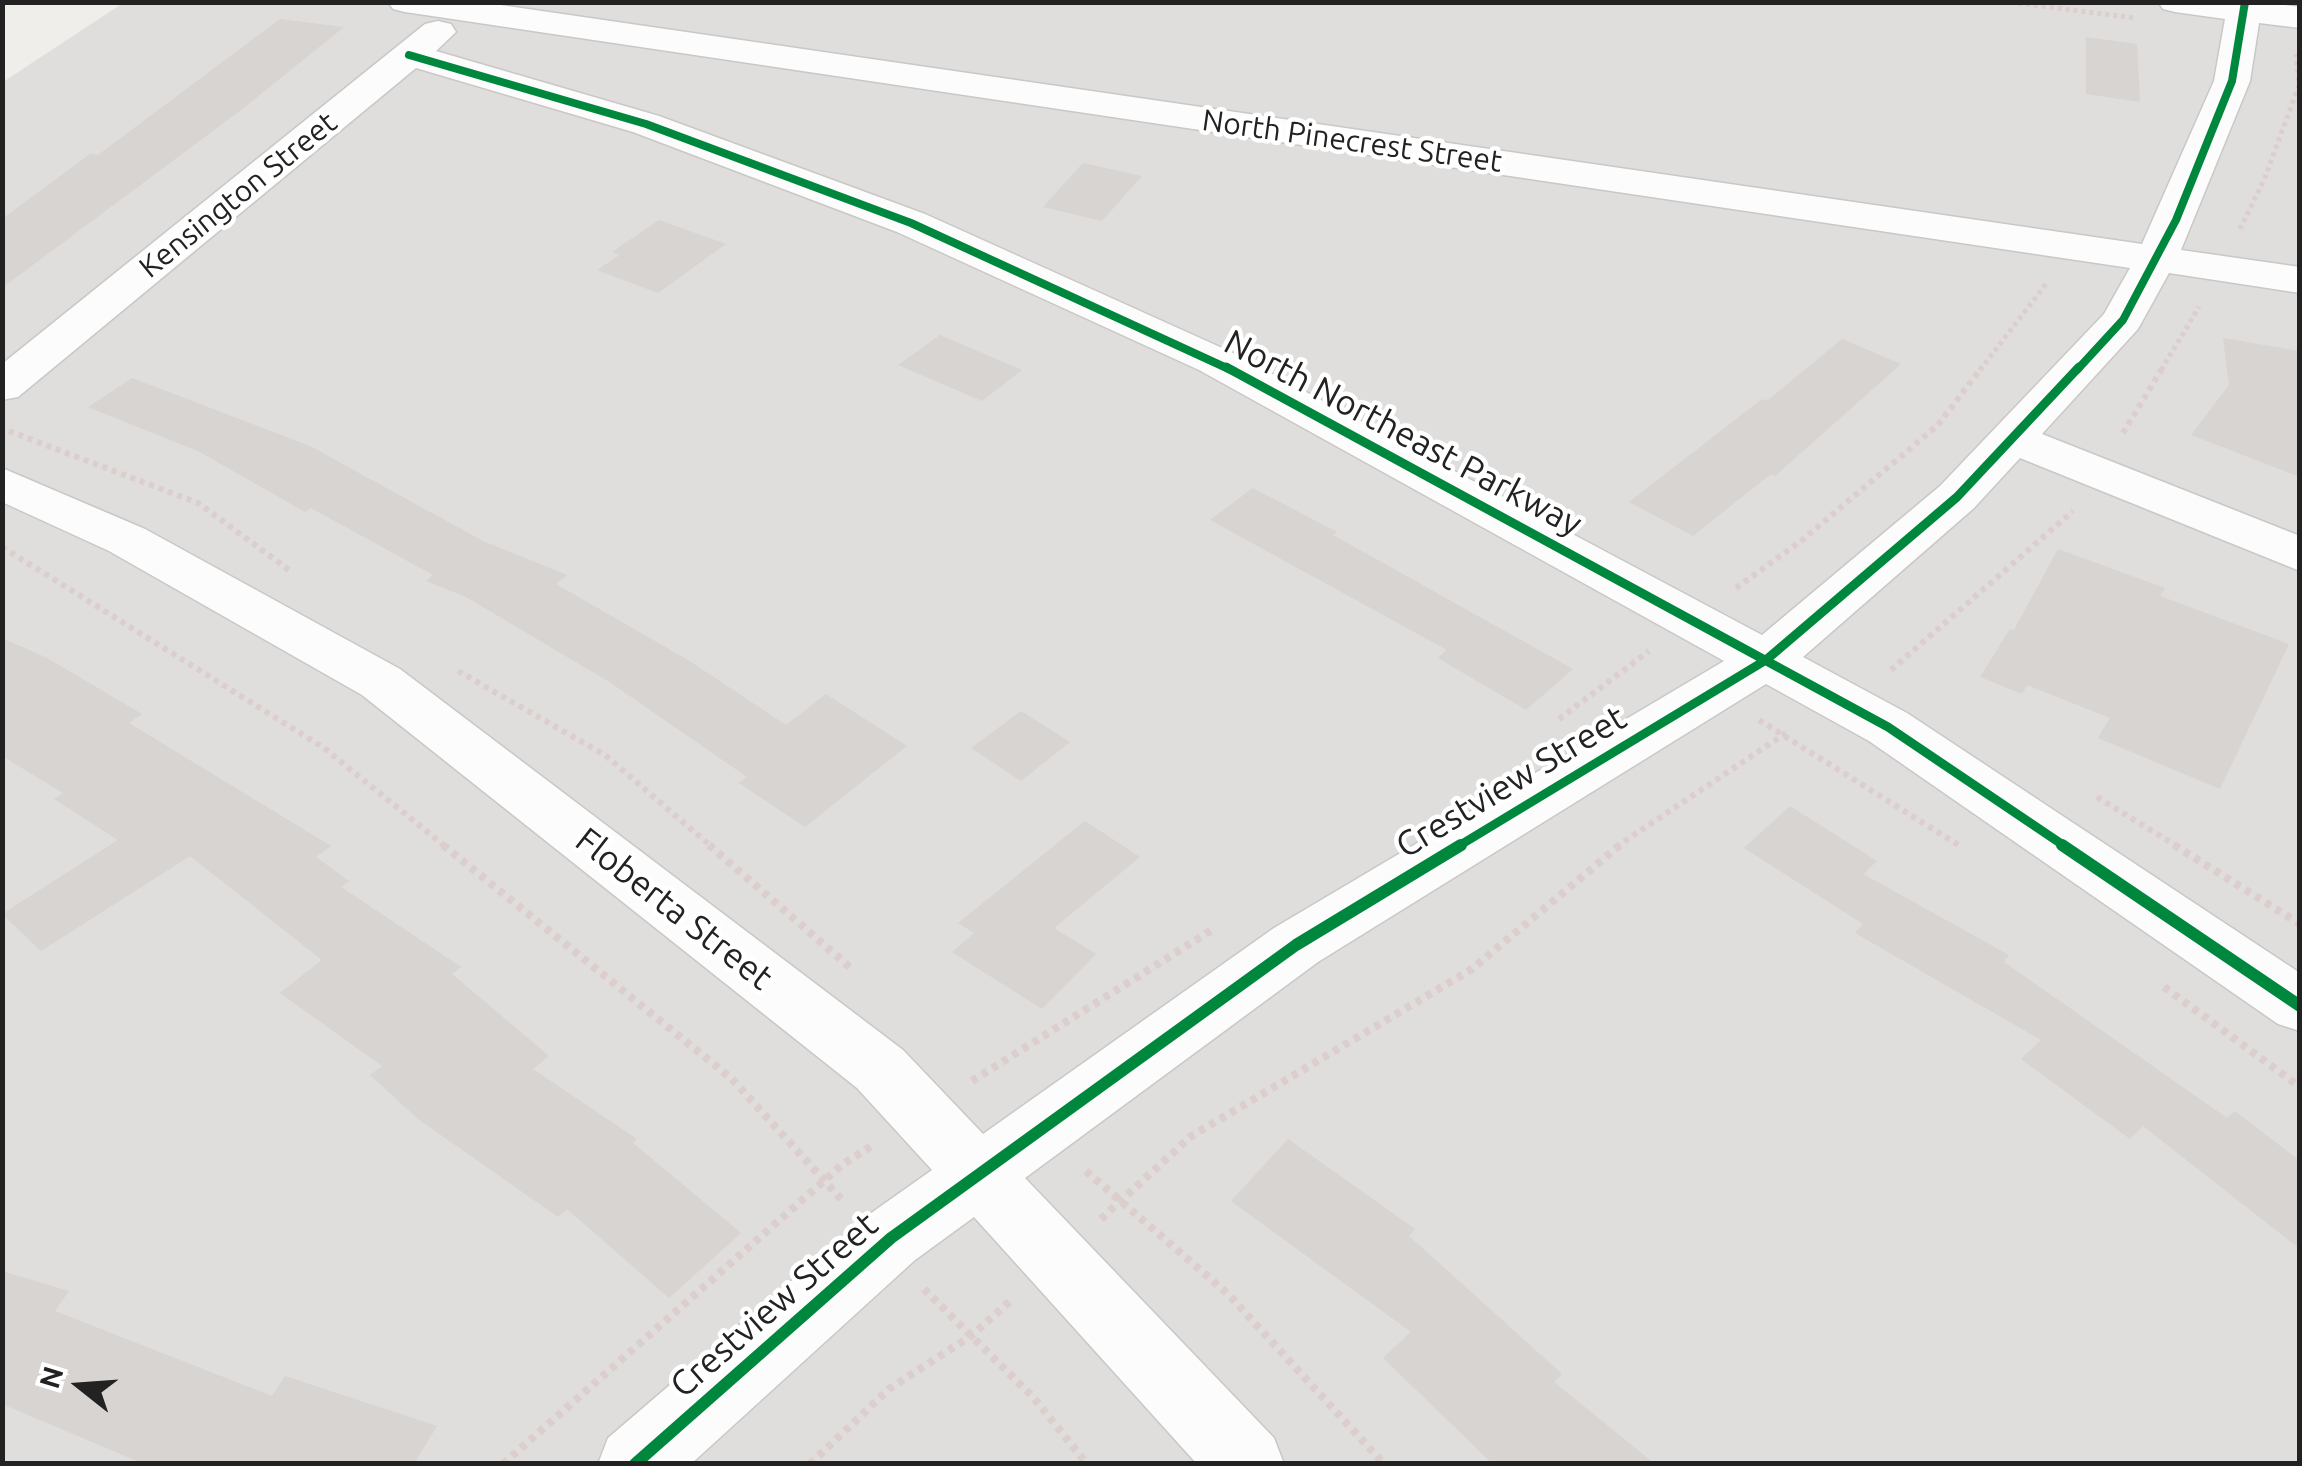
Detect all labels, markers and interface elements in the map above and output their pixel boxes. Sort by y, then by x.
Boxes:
street label: North Pinecrest Street [1200,102,1504,180]
street label: Kensington Street [132,104,344,286]
street label: North Northeast Parkway [1217,321,1589,545]
street label: Crestview Street [1388,697,1634,867]
street label: Floberta Street [567,819,781,999]
street label: Crestview Street [662,1204,886,1406]
north arrow [30,1336,130,1436]
text: N [33,1363,69,1392]

